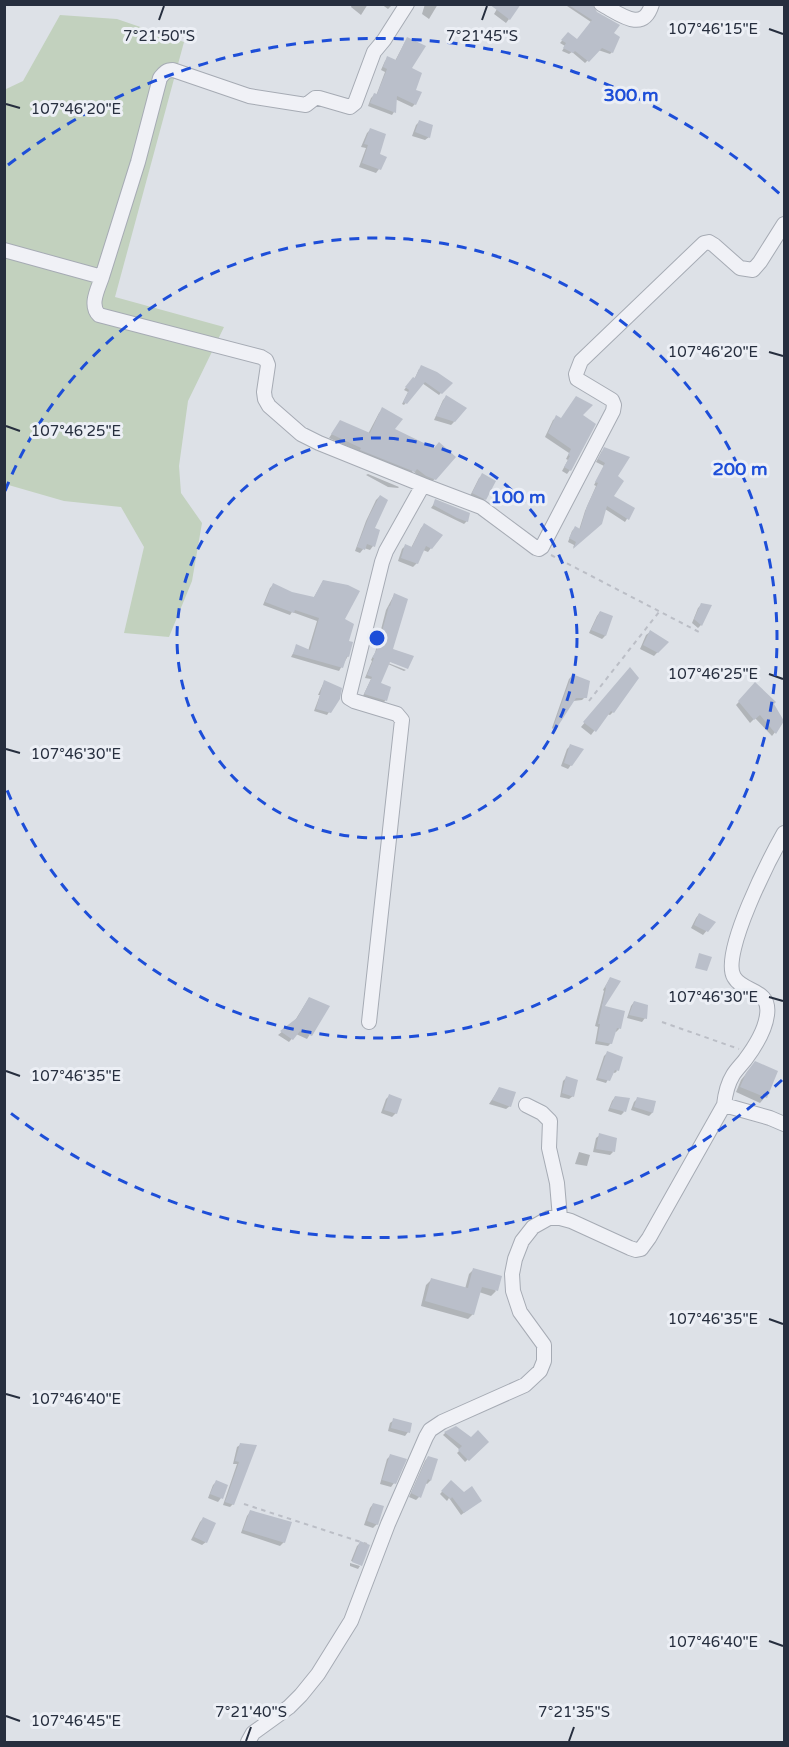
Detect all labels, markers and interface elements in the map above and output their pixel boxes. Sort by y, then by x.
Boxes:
text: 107°46'15"E [668,20,758,38]
text: 7°21'50"S [123,27,195,45]
text: 7°21'45"S [446,27,518,45]
text: 300 m [603,84,659,106]
text: 107°46'20"E [31,100,121,118]
text: 107°46'20"E [668,343,758,361]
text: 107°46'25"E [31,422,121,440]
text: 200 m [712,458,768,480]
text: 100 m [490,486,546,508]
centre of rings [367,628,387,648]
text: 107°46'25"E [668,665,758,683]
text: 107°46'30"E [31,745,121,763]
text: 107°46'30"E [668,988,758,1006]
text: 107°46'35"E [31,1067,121,1085]
text: 107°46'35"E [668,1310,758,1328]
text: 107°46'40"E [31,1390,121,1408]
text: 107°46'40"E [668,1633,758,1651]
text: 7°21'40"S [215,1703,287,1721]
text: 7°21'35"S [538,1703,610,1721]
text: 107°46'45"E [31,1712,121,1730]

